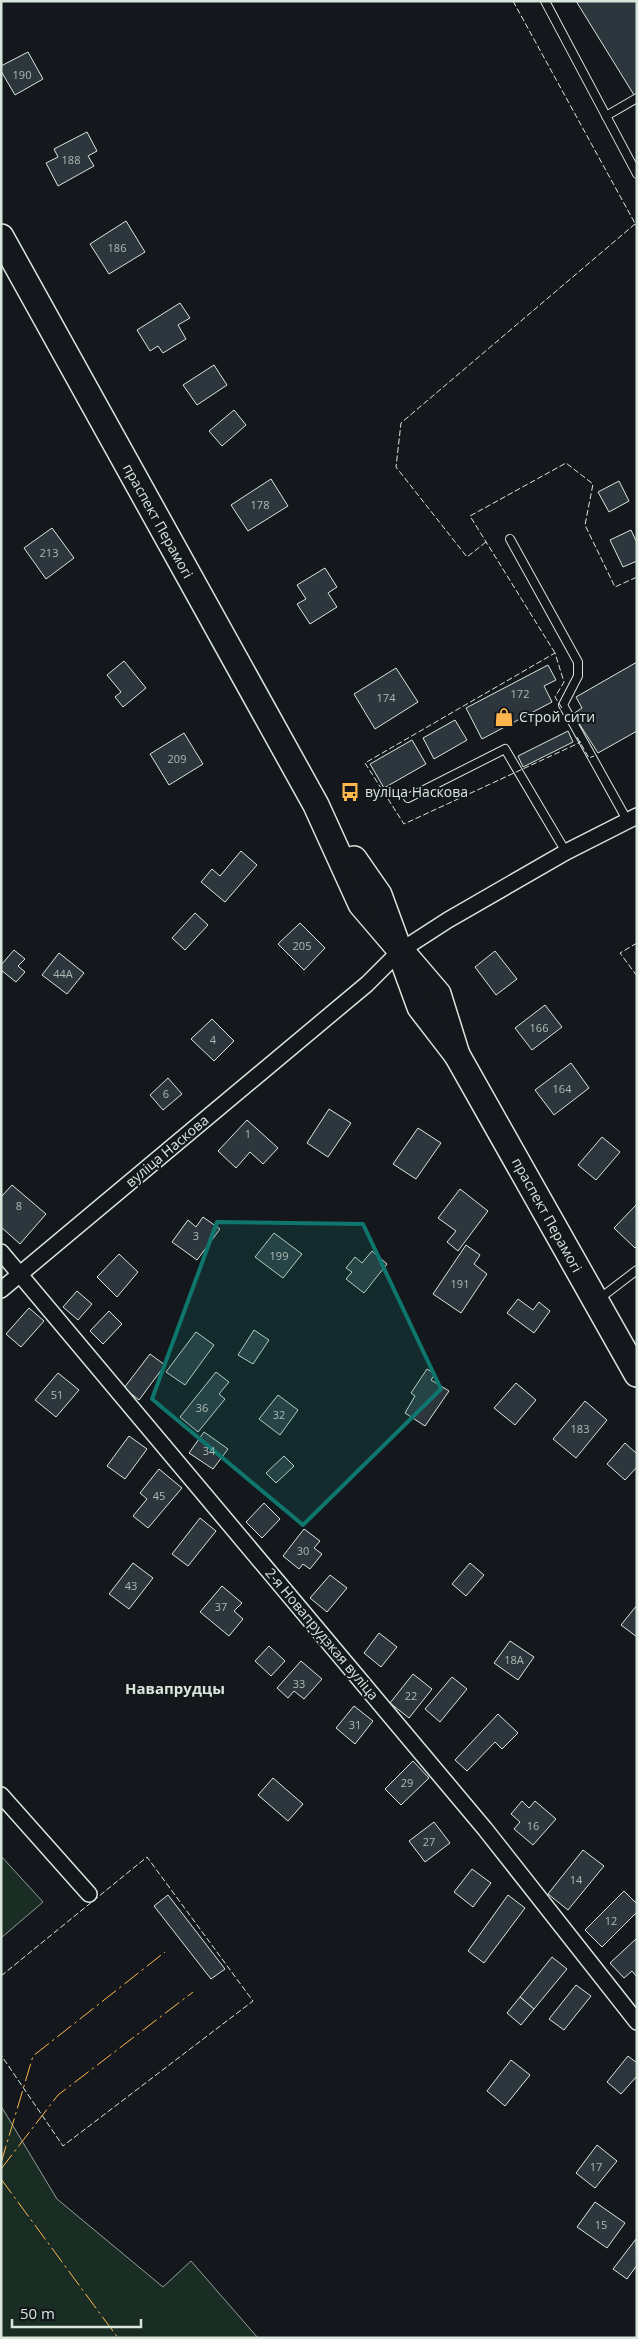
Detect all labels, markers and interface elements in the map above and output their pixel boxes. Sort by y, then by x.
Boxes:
house number: 190 [13,67,31,82]
house number: 188 [62,152,80,167]
house number: 186 [108,240,126,255]
street label: праспект Перамогі [119,460,198,582]
house number: 178 [251,497,269,512]
house number: 213 [40,545,58,560]
house number: 172 [511,686,529,701]
house number: 174 [377,690,396,705]
shop icon: Строй сити [493,706,515,728]
place label: Строй сити [519,707,595,726]
house number: 209 [168,751,186,766]
bus stop icon: вуліца Наскова [339,781,361,803]
place label: вуліца Наскова [365,782,468,801]
house number: 205 [293,938,311,953]
house number: 44А [53,966,73,981]
house number: 166 [530,1020,548,1035]
house number: 4 [210,1032,217,1047]
house number: 164 [553,1081,572,1096]
house number: 6 [163,1086,169,1101]
street label: вуліца Наскова [121,1110,212,1191]
house number: 1 [245,1126,251,1141]
street label: праспект Перамогі [508,1154,587,1276]
house number: 8 [16,1198,22,1213]
house number: 3 [193,1228,199,1243]
house number: 199 [270,1248,288,1263]
house number: 191 [451,1276,469,1291]
house number: 51 [51,1387,63,1402]
house number: 36 [196,1400,208,1415]
house number: 32 [273,1407,285,1422]
house number: 183 [571,1421,589,1436]
house number: 34 [203,1443,216,1458]
house number: 45 [153,1488,165,1503]
house number: 30 [297,1543,309,1558]
street label: 2-я Новапрудзкая вуліца [261,1564,383,1704]
house number: 43 [125,1578,137,1593]
house number: 37 [215,1599,227,1614]
house number: 18А [504,1652,524,1667]
house number: 33 [293,1676,305,1691]
district label: Навапрудцы [125,1678,225,1698]
house number: 22 [405,1688,417,1703]
house number: 31 [349,1717,361,1732]
house number: 29 [401,1775,413,1790]
house number: 16 [527,1818,539,1833]
house number: 27 [423,1834,435,1849]
house number: 14 [570,1872,583,1887]
house number: 12 [605,1913,617,1928]
house number: 17 [590,2159,602,2174]
house number: 15 [595,2217,607,2232]
scale bar [12,2296,141,2328]
text: 50 m [20,2303,55,2323]

